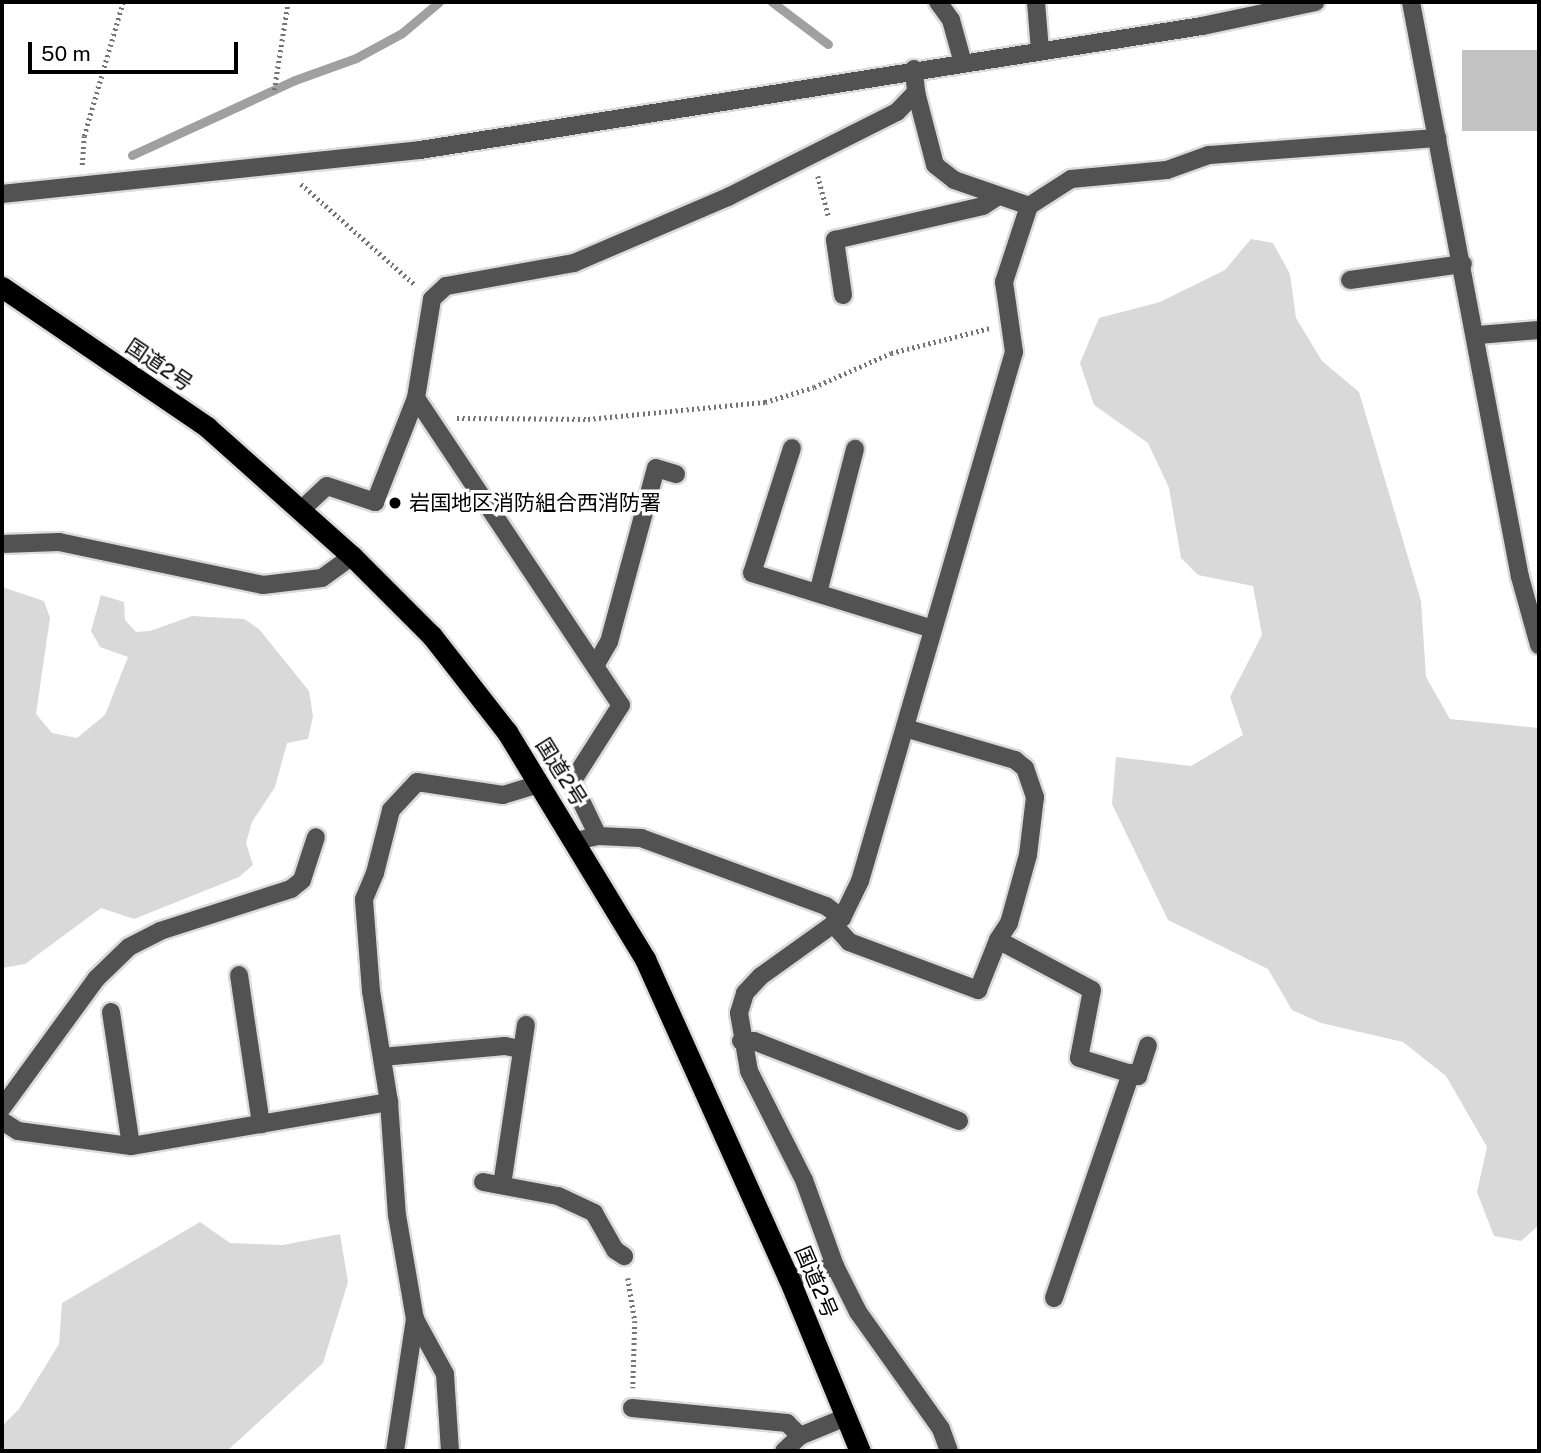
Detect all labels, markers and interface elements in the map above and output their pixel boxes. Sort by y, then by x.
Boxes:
scale bar [32,28,242,72]
text: 50 m [41,41,91,66]
street label: 国道2号 [121,333,197,397]
place label: 岩国地区消防組合西消防署 [409,490,661,516]
marker: 岩国地区消防組合西消防署 [387,495,403,511]
street label: 国道2号 [530,733,592,811]
street label: 国道2号 [790,1242,842,1322]

